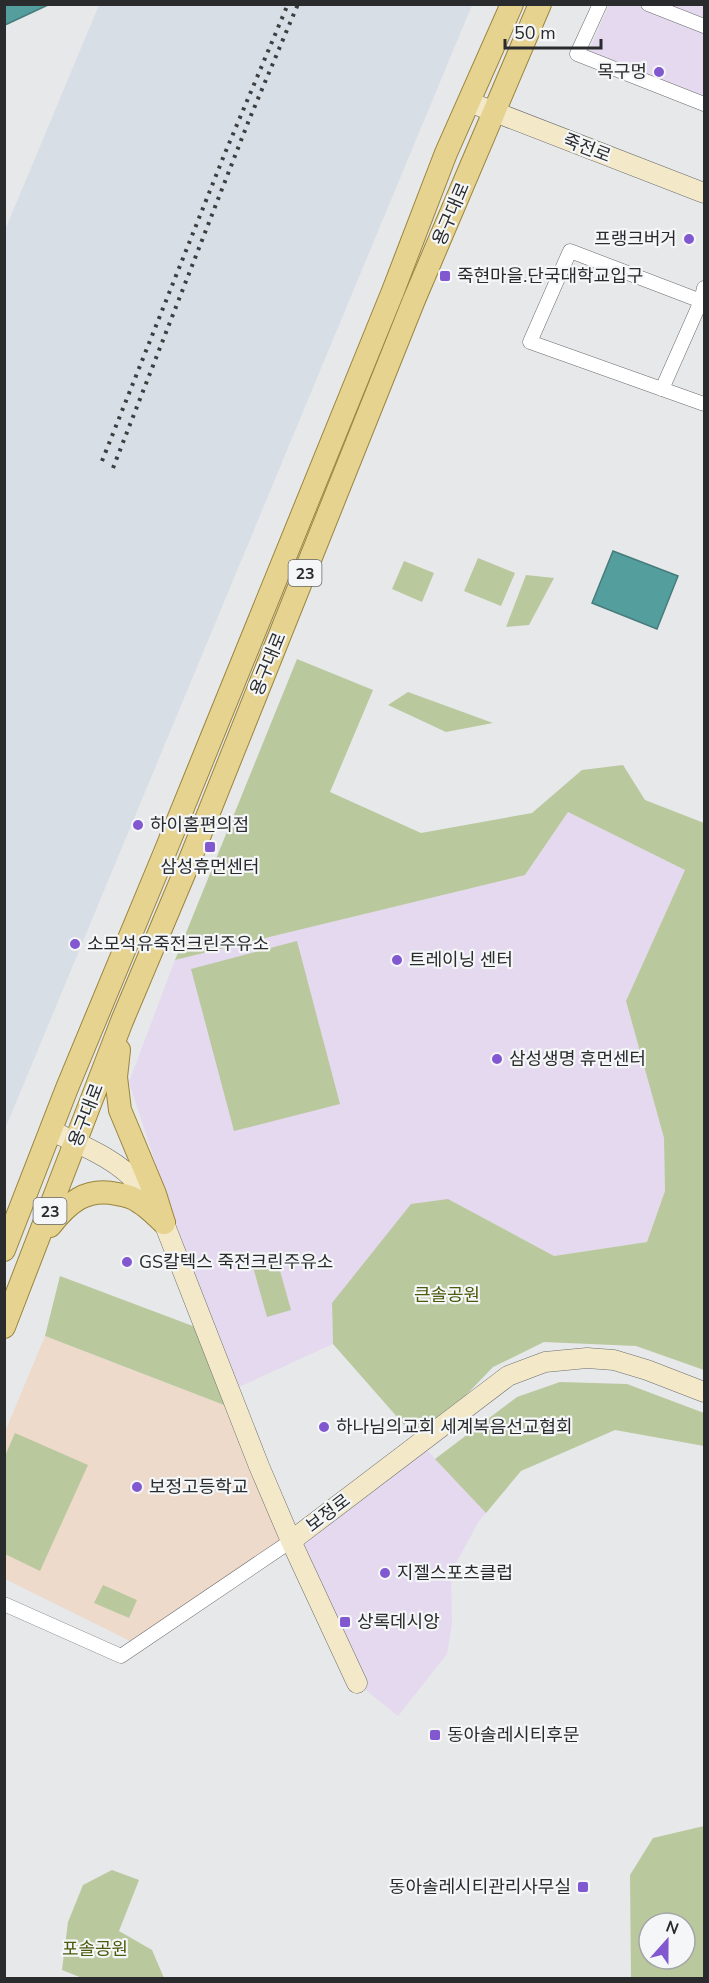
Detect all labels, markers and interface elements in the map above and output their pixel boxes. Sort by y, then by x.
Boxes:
scale bar [505,12,601,50]
text: 50 m [514,21,556,45]
place label: 목구멍 [597,60,647,84]
marker: 목구멍 [652,65,666,79]
street label: 죽전로 [560,128,614,168]
street label: 용구대로 [427,179,475,249]
place label: 프랭크버거 [594,227,677,251]
marker: 프랭크버거 [682,232,696,246]
place label: 죽현마을.단국대학교입구 [457,264,643,288]
marker: 죽현마을.단국대학교입구 [438,269,452,283]
road number: 23 [288,560,322,586]
street label: 용구대로 [244,629,292,699]
place label: 하이홈편의점 [150,813,249,837]
marker: 하이홈편의점 [131,818,145,832]
marker: 삼성휴먼센터 [203,840,217,854]
place label: 삼성휴먼센터 [160,855,260,879]
place label: 소모석유죽전크린주유소 [87,932,269,956]
marker: 소모석유죽전크린주유소 [68,937,82,951]
place label: 트레이닝 센터 [409,948,513,972]
marker: 트레이닝 센터 [390,953,404,967]
place label: 삼성생명 휴먼센터 [509,1047,646,1071]
marker: 삼성생명 휴먼센터 [490,1052,504,1066]
street label: 용구대로 [63,1080,109,1150]
road number: 23 [34,1198,66,1224]
place label: GS칼텍스 죽전크린주유소 [139,1250,333,1274]
marker: GS칼텍스 죽전크린주유소 [120,1255,134,1269]
park label: 큰솔공원 [414,1283,480,1307]
place label: 하나님의교회 세계복음선교협회 [336,1415,572,1439]
marker: 하나님의교회 세계복음선교협회 [317,1420,331,1434]
place label: 보정고등학교 [149,1475,248,1499]
marker: 보정고등학교 [130,1480,144,1494]
street label: 보정로 [301,1488,355,1538]
place label: 지젤스포츠클럽 [397,1561,513,1585]
marker: 지젤스포츠클럽 [378,1566,392,1580]
place label: 상록데시앙 [357,1610,440,1634]
marker: 상록데시앙 [338,1615,352,1629]
place label: 동아솔레시티후문 [447,1723,579,1747]
marker: 동아솔레시티후문 [428,1728,442,1742]
place label: 동아솔레시티관리사무실 [389,1875,571,1899]
marker: 동아솔레시티관리사무실 [576,1880,590,1894]
north arrow [637,1911,697,1971]
text: N [662,1916,682,1940]
park label: 포솔공원 [62,1937,128,1961]

